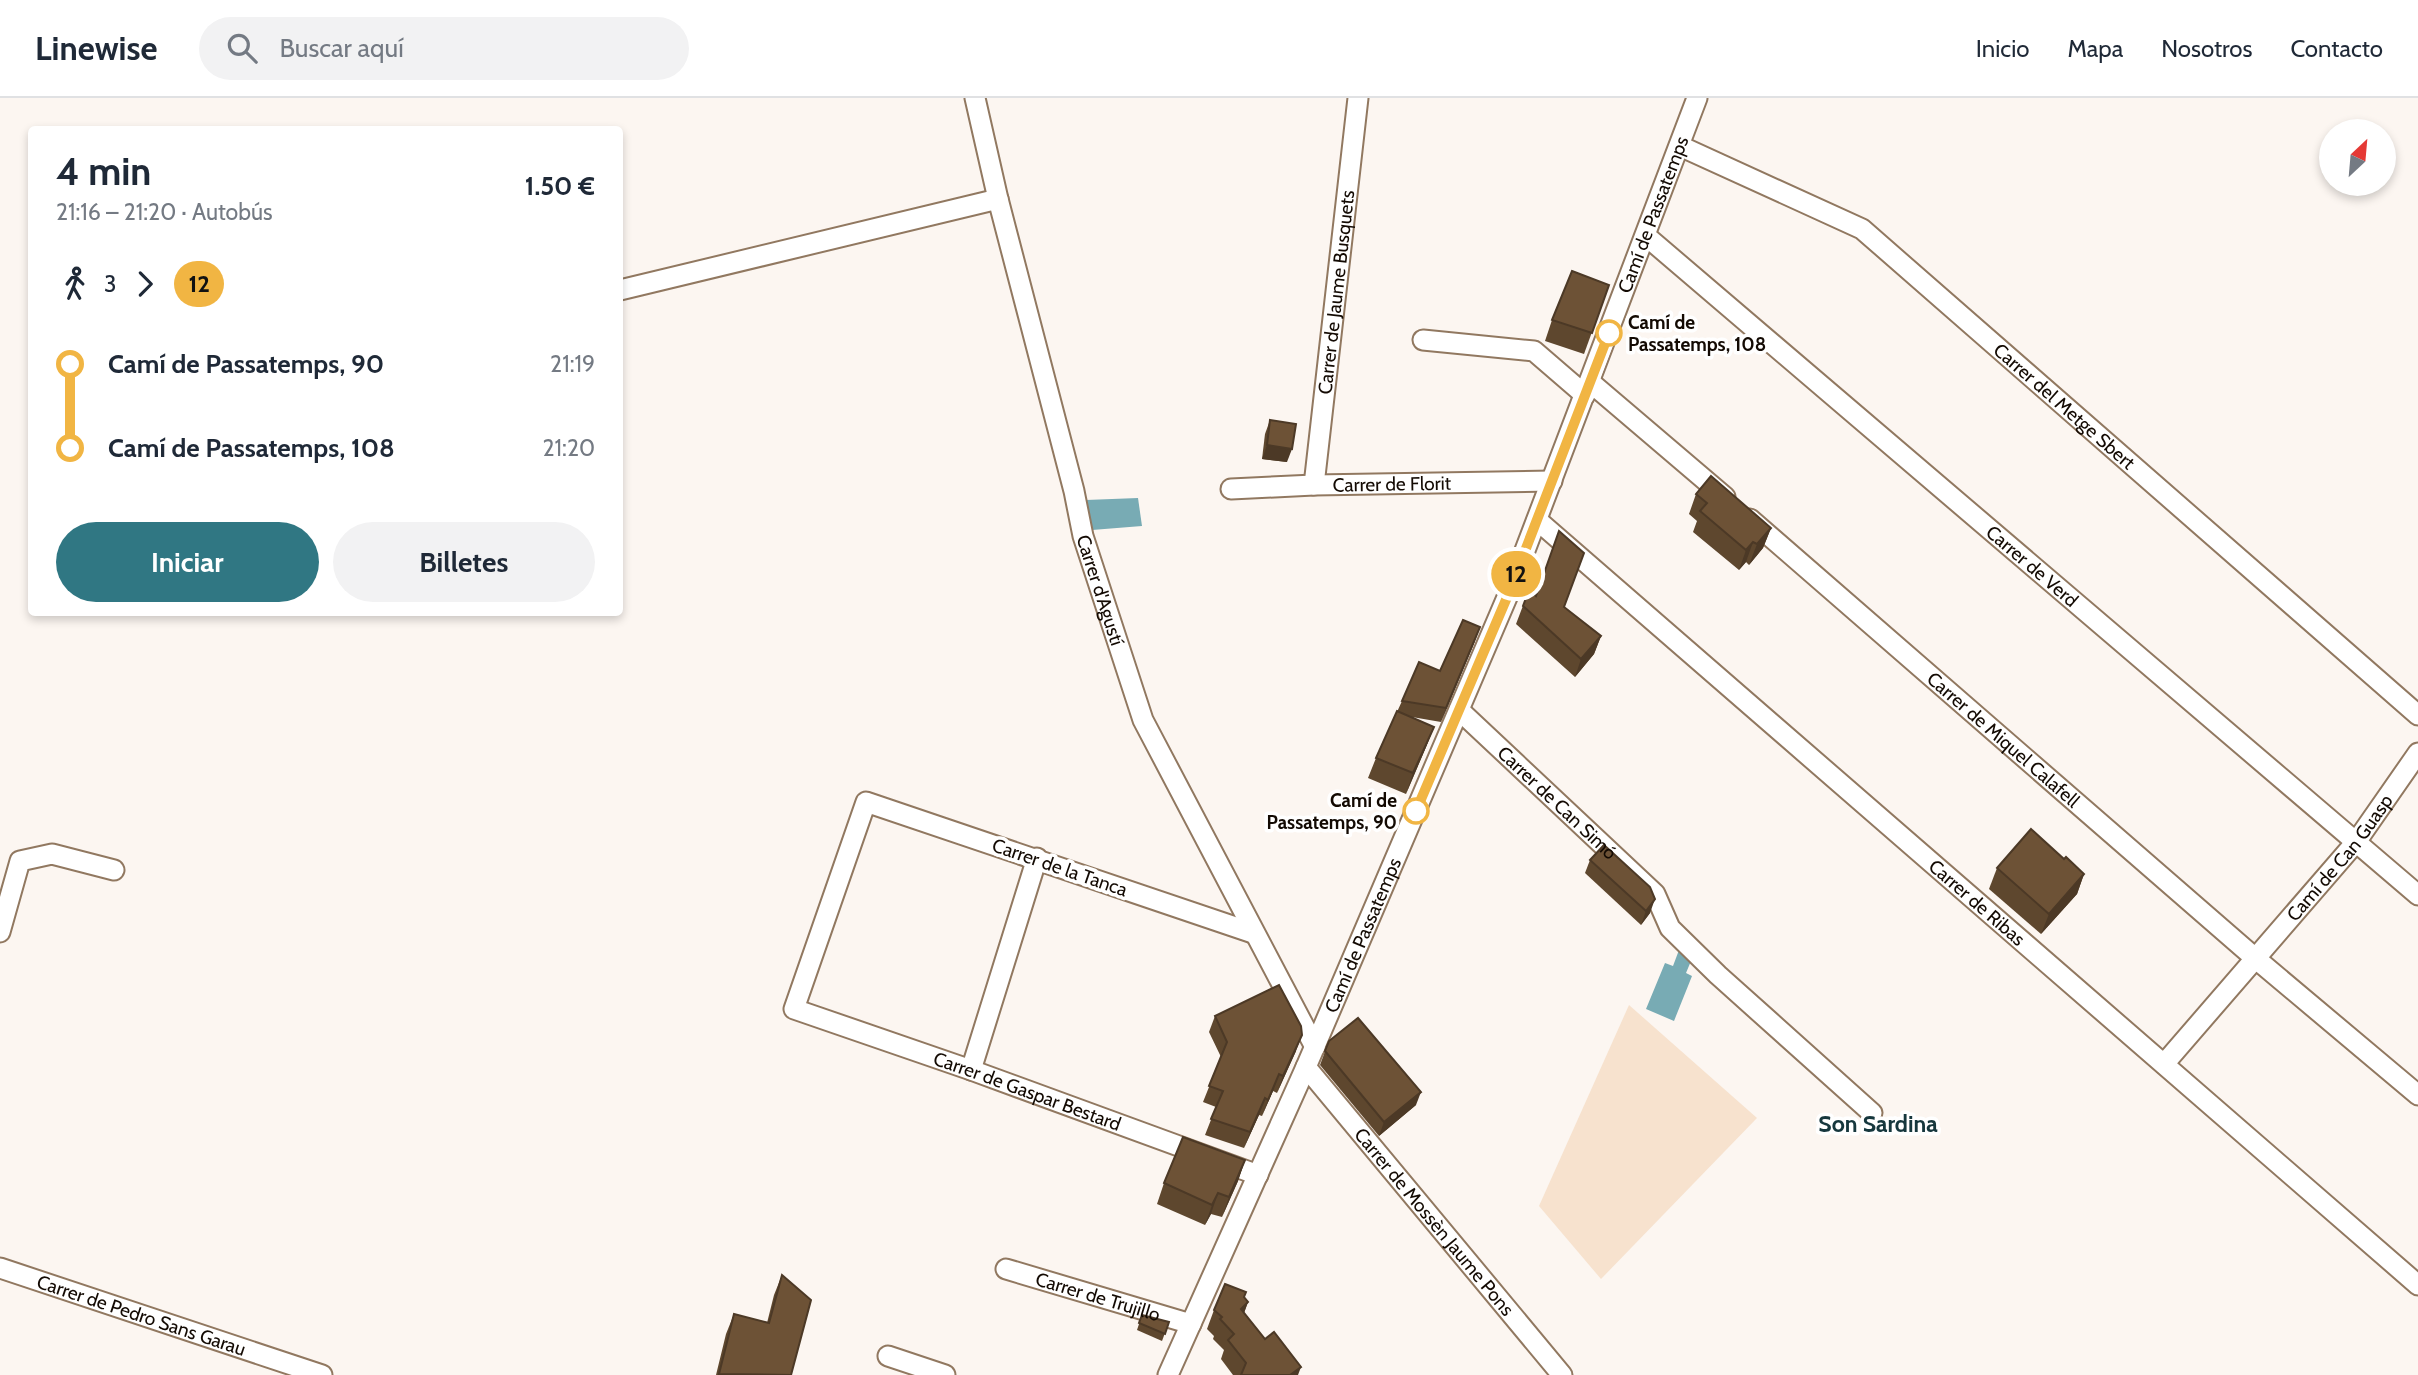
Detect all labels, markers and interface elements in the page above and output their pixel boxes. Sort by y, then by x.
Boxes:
search box [199,17,689,80]
text: Linewise [35,28,157,68]
icon: search [223,29,261,67]
text: Buscar aquí [279,32,404,64]
text: Inicio [1976,34,2029,63]
text: Mapa [2067,34,2123,63]
text: Nosotros [2161,34,2252,63]
text: Contacto [2290,34,2383,63]
north arrow [2319,119,2396,196]
map controls [2319,119,2396,196]
street label: Camí de Passatemps [1613,133,1693,296]
text: 4 min [56,148,151,195]
text: 1.50 € [525,170,595,202]
street label: Carrer de Jaume Busquets [1313,189,1359,396]
text: 21:16 – 21:20 · Autobús [56,198,273,226]
icon: walk [56,265,94,303]
icon: forward [126,265,164,303]
text: 12 [188,269,210,298]
text: 3 [104,270,116,298]
place label: Camí de Passatemps, 108 [1628,311,1766,356]
marker: Camí de Passatemps, 108 [1596,320,1622,346]
street label: Carrer del Metge Sbert [1989,338,2140,475]
text: Camí de Passatemps, 90 [108,348,384,380]
text: 21:19 [550,350,595,378]
text: Camí de Passatemps, 108 [108,432,395,464]
text: 21:20 [543,434,595,462]
street label: Carrer de Florit [1332,472,1452,497]
street label: Carrer de Verd [1981,521,2083,612]
button: Iniciar [56,522,319,602]
button: Billetes [333,522,595,602]
street label: Carrer d'Agustí [1071,532,1129,648]
line badge: 12 [1484,551,1548,597]
text: 12 [1505,559,1527,588]
street label: Carrer de Miquel Calafell [1922,667,2085,813]
street label: Carrer de Can Simó [1493,741,1621,864]
place label: Camí de Passatemps, 90 [1267,789,1397,834]
street label: Camí de Can Guasp [2282,790,2398,926]
marker: Camí de Passatemps, 90 [1403,798,1429,824]
street label: Carrer de la Tanca [989,834,1130,901]
street label: Camí de Passatemps [1320,854,1406,1016]
street label: Carrer de Ribas [1924,855,2030,951]
street label: Carrer de Gaspar Bestard [930,1047,1124,1136]
district label: Son Sardina [1818,1110,1938,1138]
street label: Carrer de Mossèn Jaume Pons [1349,1123,1519,1321]
street label: Carrer de Trujillo [1033,1267,1163,1326]
street label: Carrer de Pedro Sans Garau [34,1270,249,1361]

